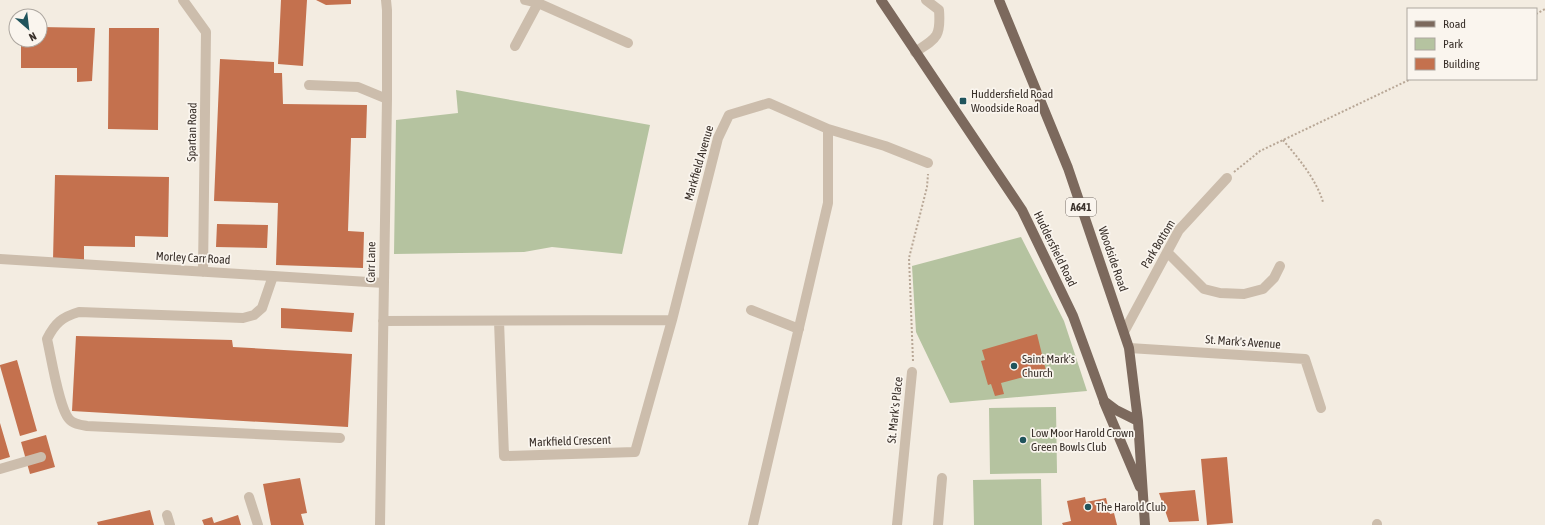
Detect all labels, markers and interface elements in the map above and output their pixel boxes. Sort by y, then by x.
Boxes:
north arrow [8,8,48,48]
legend [1407,8,1537,80]
text: Road [1443,17,1466,31]
text: N [27,30,38,44]
text: Park [1443,37,1464,51]
text: Building [1443,57,1481,71]
place label: Huddersfield Road Woodside Road [971,87,1053,115]
marker: Huddersfield Road Woodside Road [958,96,968,106]
street label: Spartan Road [184,102,200,162]
street label: Markfield Avenue [682,124,716,202]
road number: A641 [1066,198,1096,216]
street label: Huddersfield Road [1031,209,1079,289]
street label: Park Bottom [1138,217,1178,271]
street label: Woodside Road [1095,225,1131,293]
street label: Carr Lane [364,241,378,283]
street label: Morley Carr Road [155,249,231,267]
street label: St. Mark's Avenue [1205,332,1281,352]
place label: Saint Mark's Church [1022,352,1075,380]
marker: Saint Mark's Church [1009,361,1019,371]
street label: St. Mark's Place [885,376,905,444]
place label: Low Moor Harold Crown Green Bowls Club [1031,426,1134,454]
street label: Markfield Crescent [529,433,612,449]
marker: Low Moor Harold Crown Green Bowls Club [1018,435,1028,445]
place label: The Harold Club [1096,500,1166,514]
marker: The Harold Club [1083,502,1093,512]

